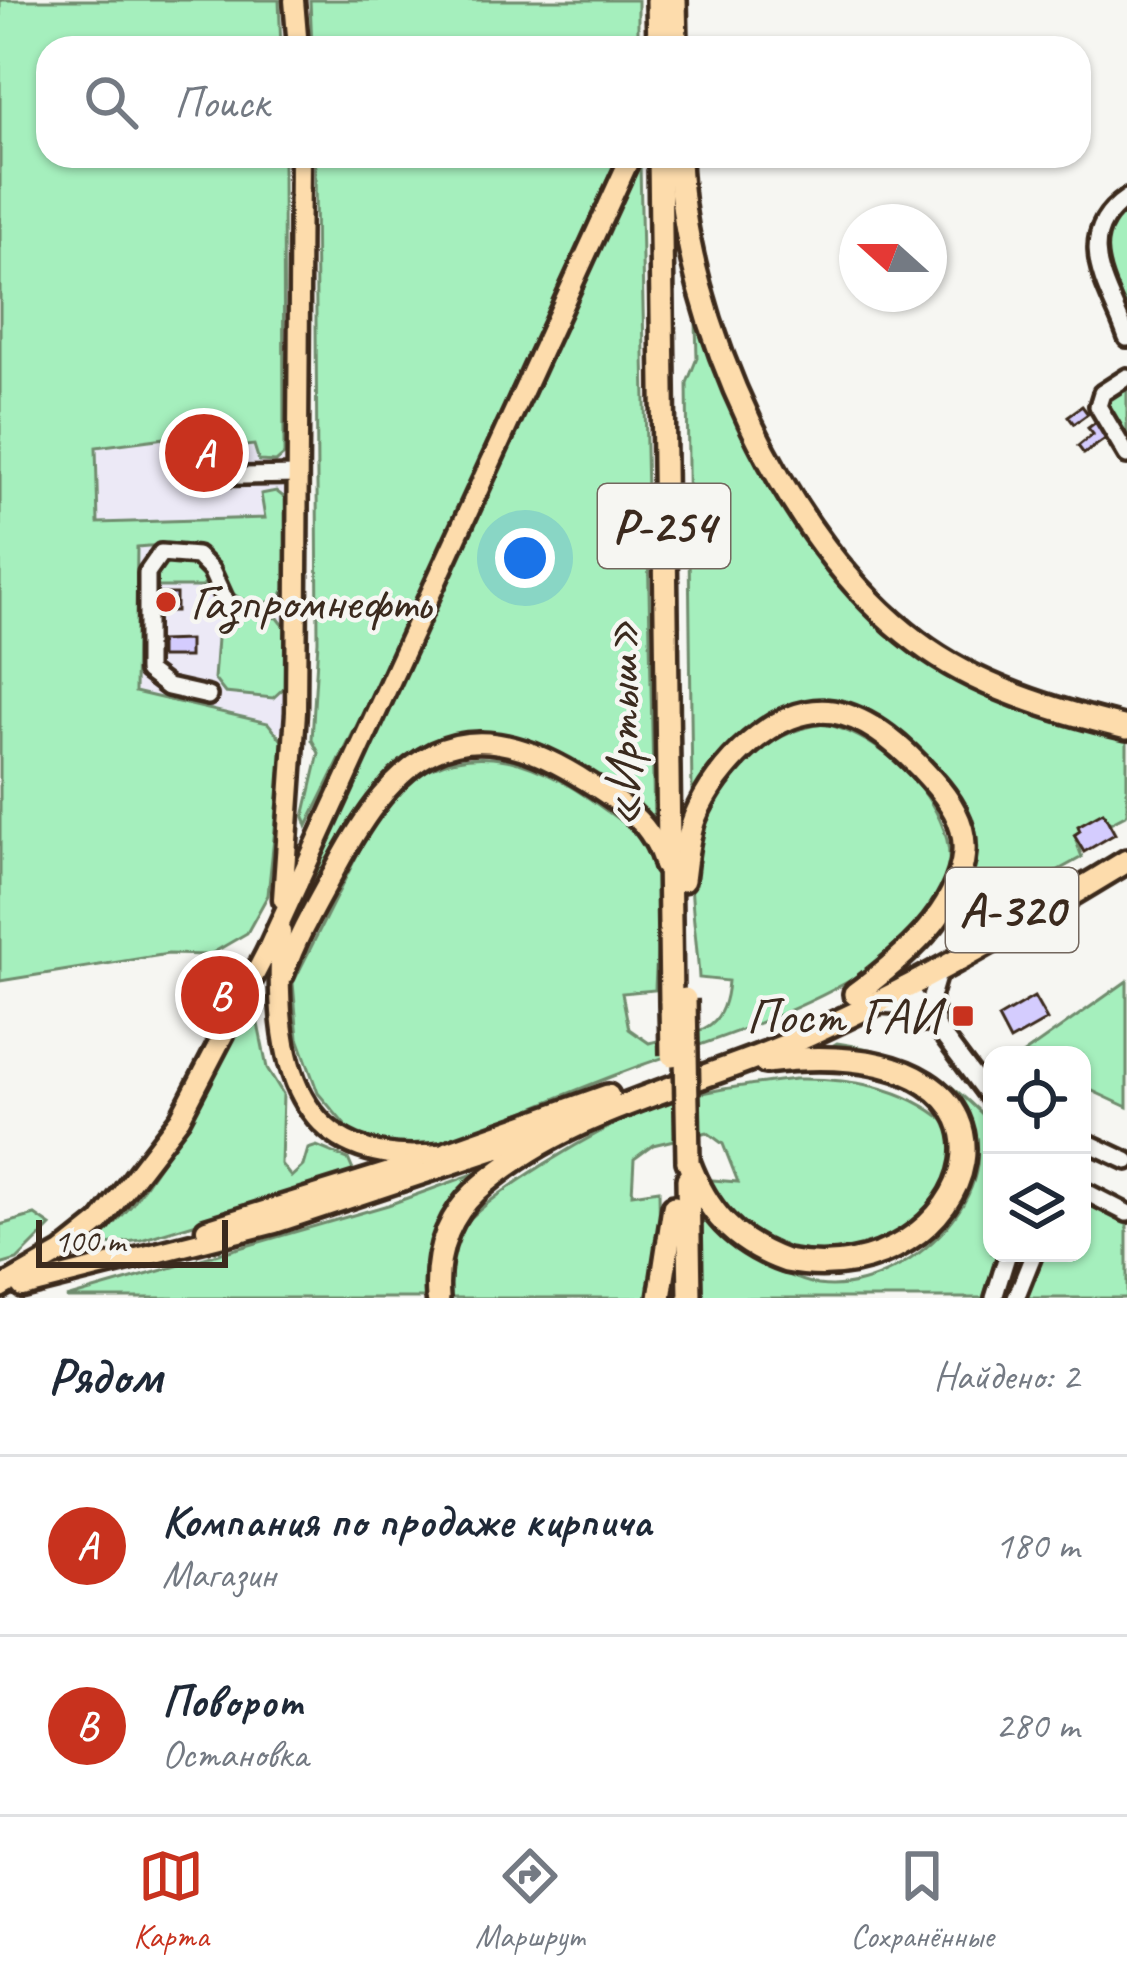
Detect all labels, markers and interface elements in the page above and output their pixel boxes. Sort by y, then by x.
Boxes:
search box [36,36,1091,168]
icon: search [78,69,144,135]
text: Поиск [174,74,269,131]
north arrow [839,204,947,312]
pin: A [165,408,243,498]
road number: Р-254 [598,484,730,568]
your location [495,528,555,588]
place label: Газпромнефть [190,570,433,634]
marker: Газпромнефть [153,589,179,615]
street label: «Иртыш» [588,619,656,829]
road number: А-320 [946,868,1078,952]
pin: B [181,950,259,1040]
place label: Пост ГАИ [746,984,948,1048]
marker: Пост ГАИ [950,1003,976,1029]
map controls [983,1046,1091,1262]
button: locate [983,1046,1091,1154]
button: layers [983,1154,1091,1262]
scale bar [36,1214,228,1267]
text: 100 m [54,1220,125,1262]
text: Рядом [48,1344,162,1408]
text: Найдено: 2 [934,1352,1079,1401]
text: Компания по продаже кирпича [162,1493,651,1550]
text: A [77,1521,97,1570]
text: 180 m [995,1521,1079,1570]
text: Магазин [162,1550,276,1599]
text: Поворот [162,1673,304,1730]
text: B [77,1701,97,1750]
text: 280 m [995,1701,1079,1750]
text: Остановка [162,1730,308,1779]
tab: Карта [133,1843,209,1957]
tab: Маршрут [475,1843,584,1957]
tab: Сохранённые [850,1843,994,1957]

